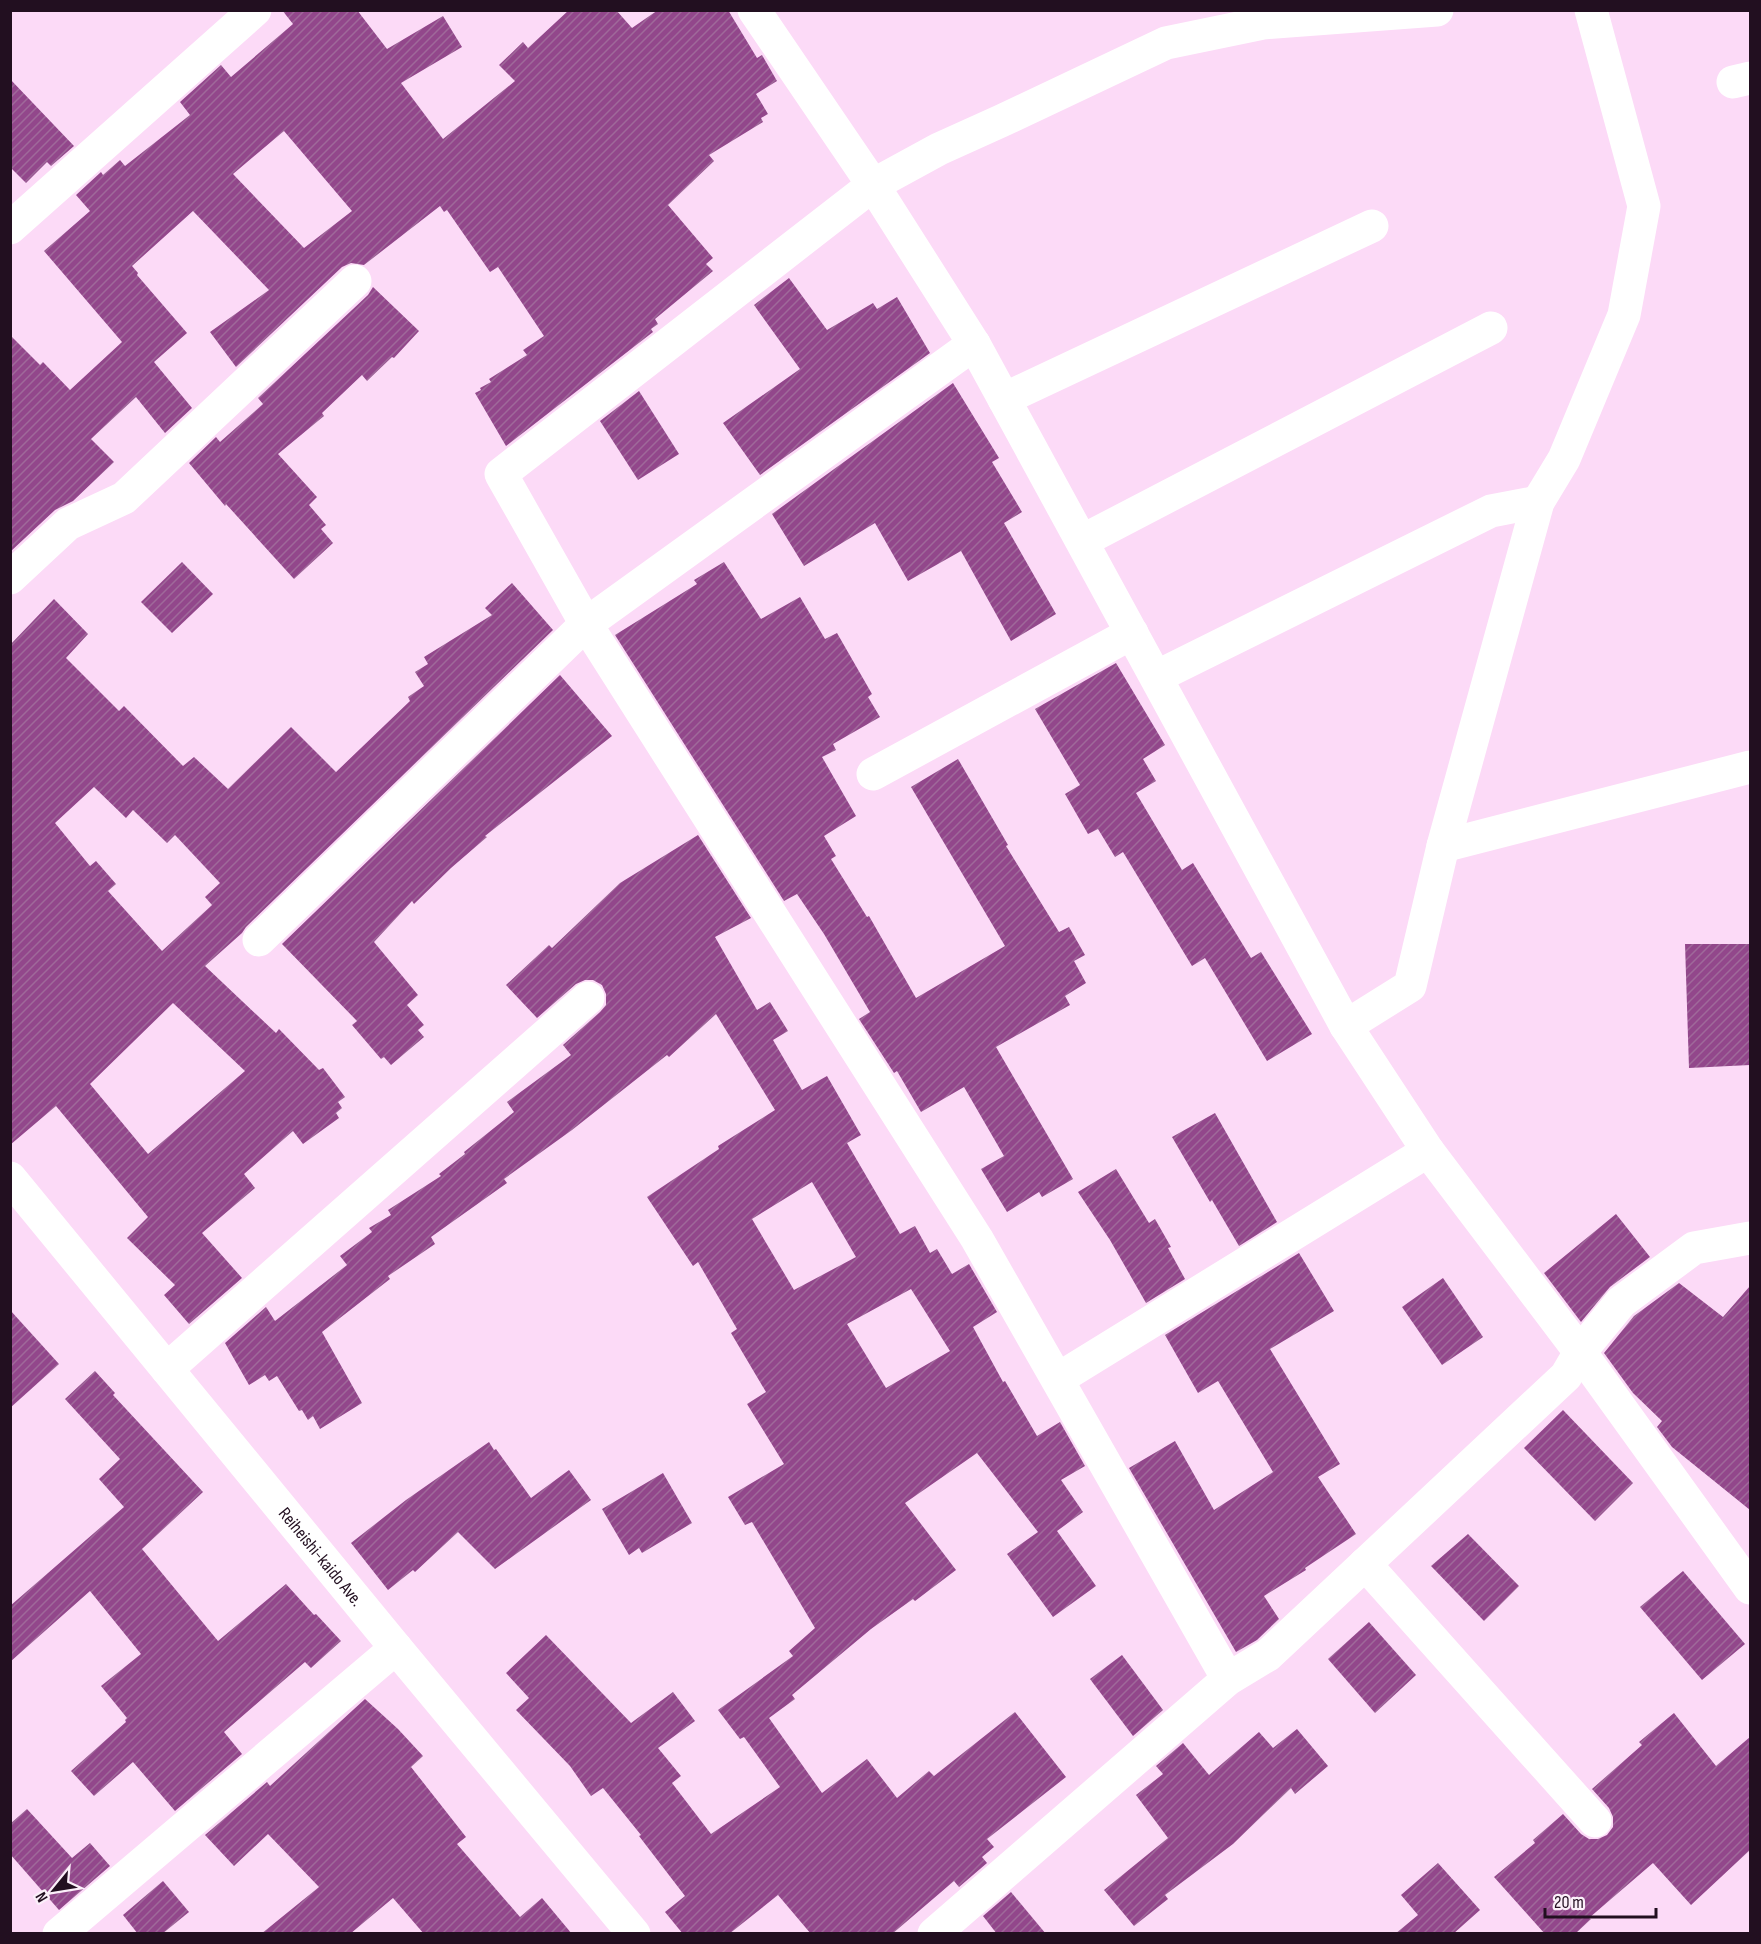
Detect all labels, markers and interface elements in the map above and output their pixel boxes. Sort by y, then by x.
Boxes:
street label: Reiheishi-kaido Ave. [274,1503,368,1610]
north arrow [24,1860,84,1920]
scale bar [1545,1881,1656,1919]
text: N [32,1888,53,1905]
text: 20 m [1554,1892,1584,1913]

